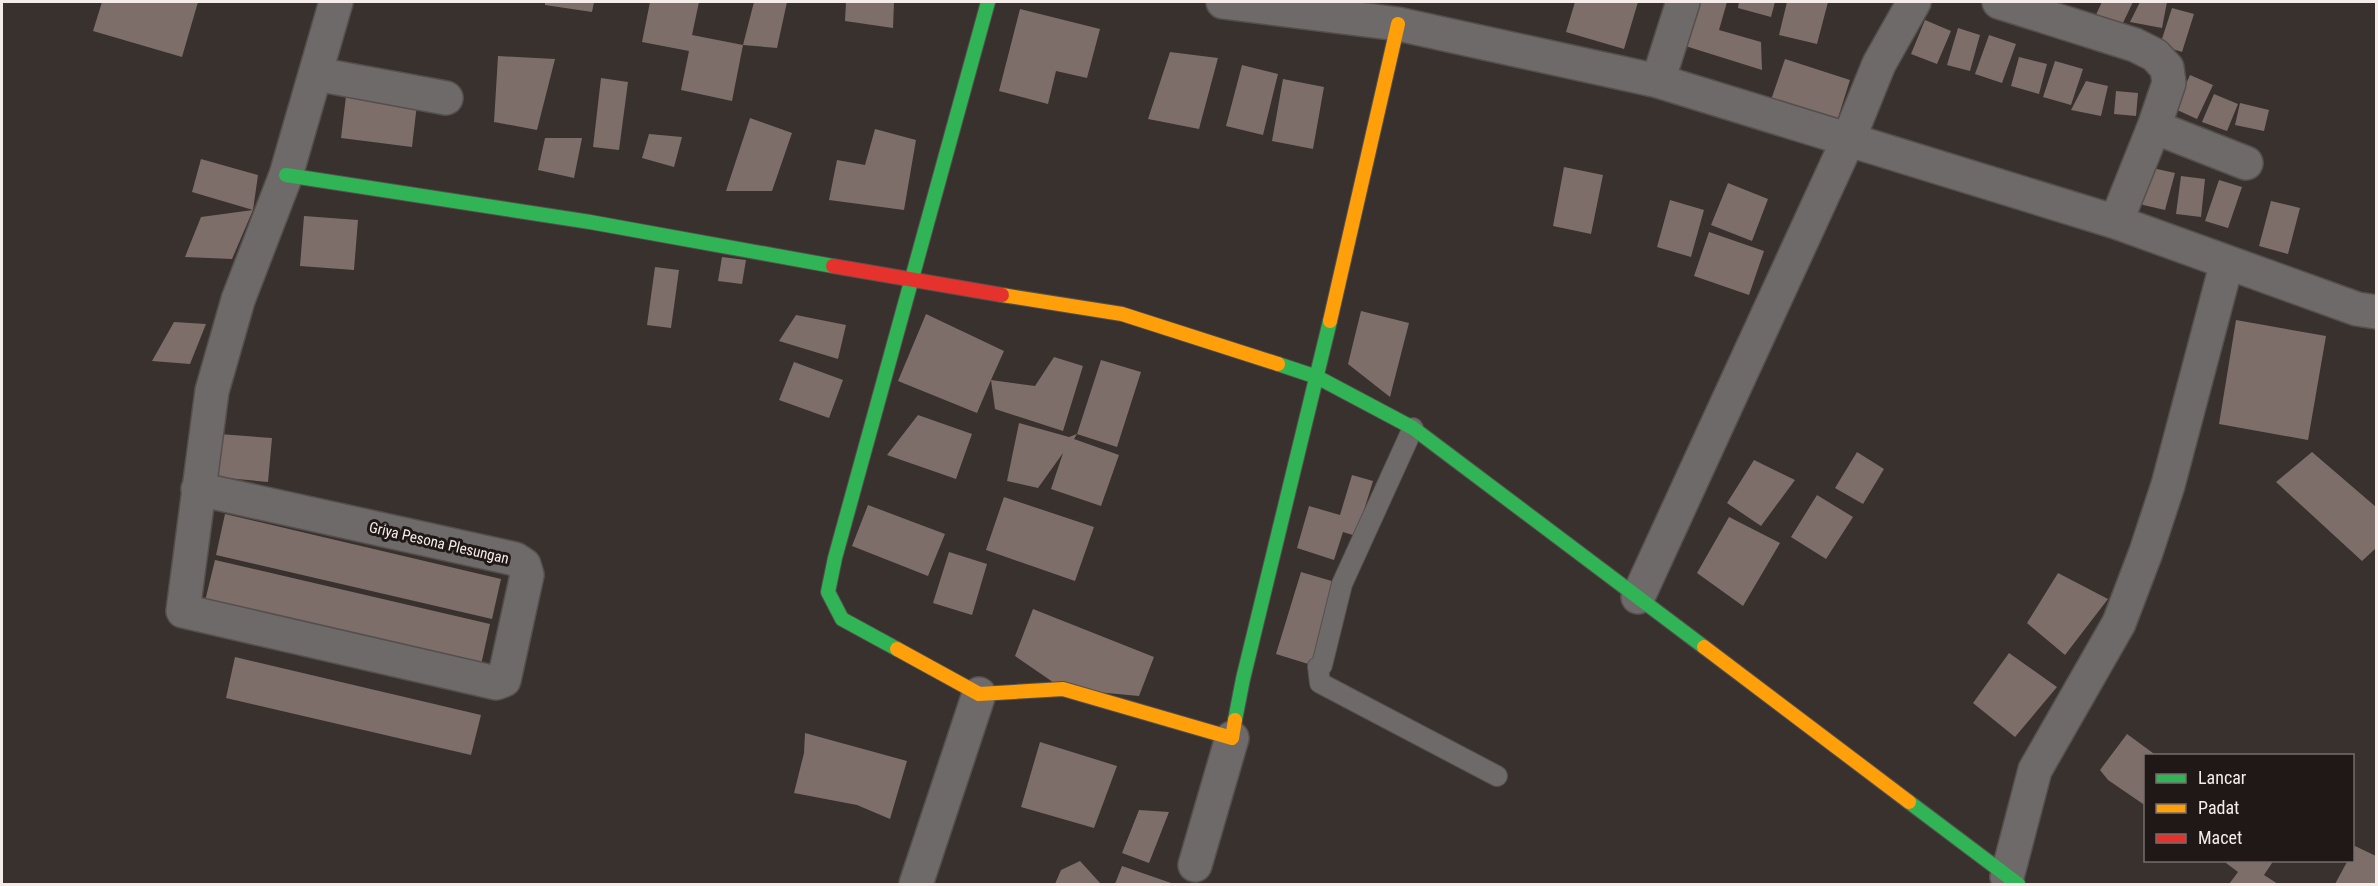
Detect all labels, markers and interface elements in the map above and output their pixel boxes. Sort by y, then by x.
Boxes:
street label: Griya Pesona Plesungan [367,518,511,568]
legend [2144,754,2354,862]
text: Lancar [2198,767,2247,788]
text: Padat [2198,797,2239,818]
text: Macet [2198,827,2242,848]

